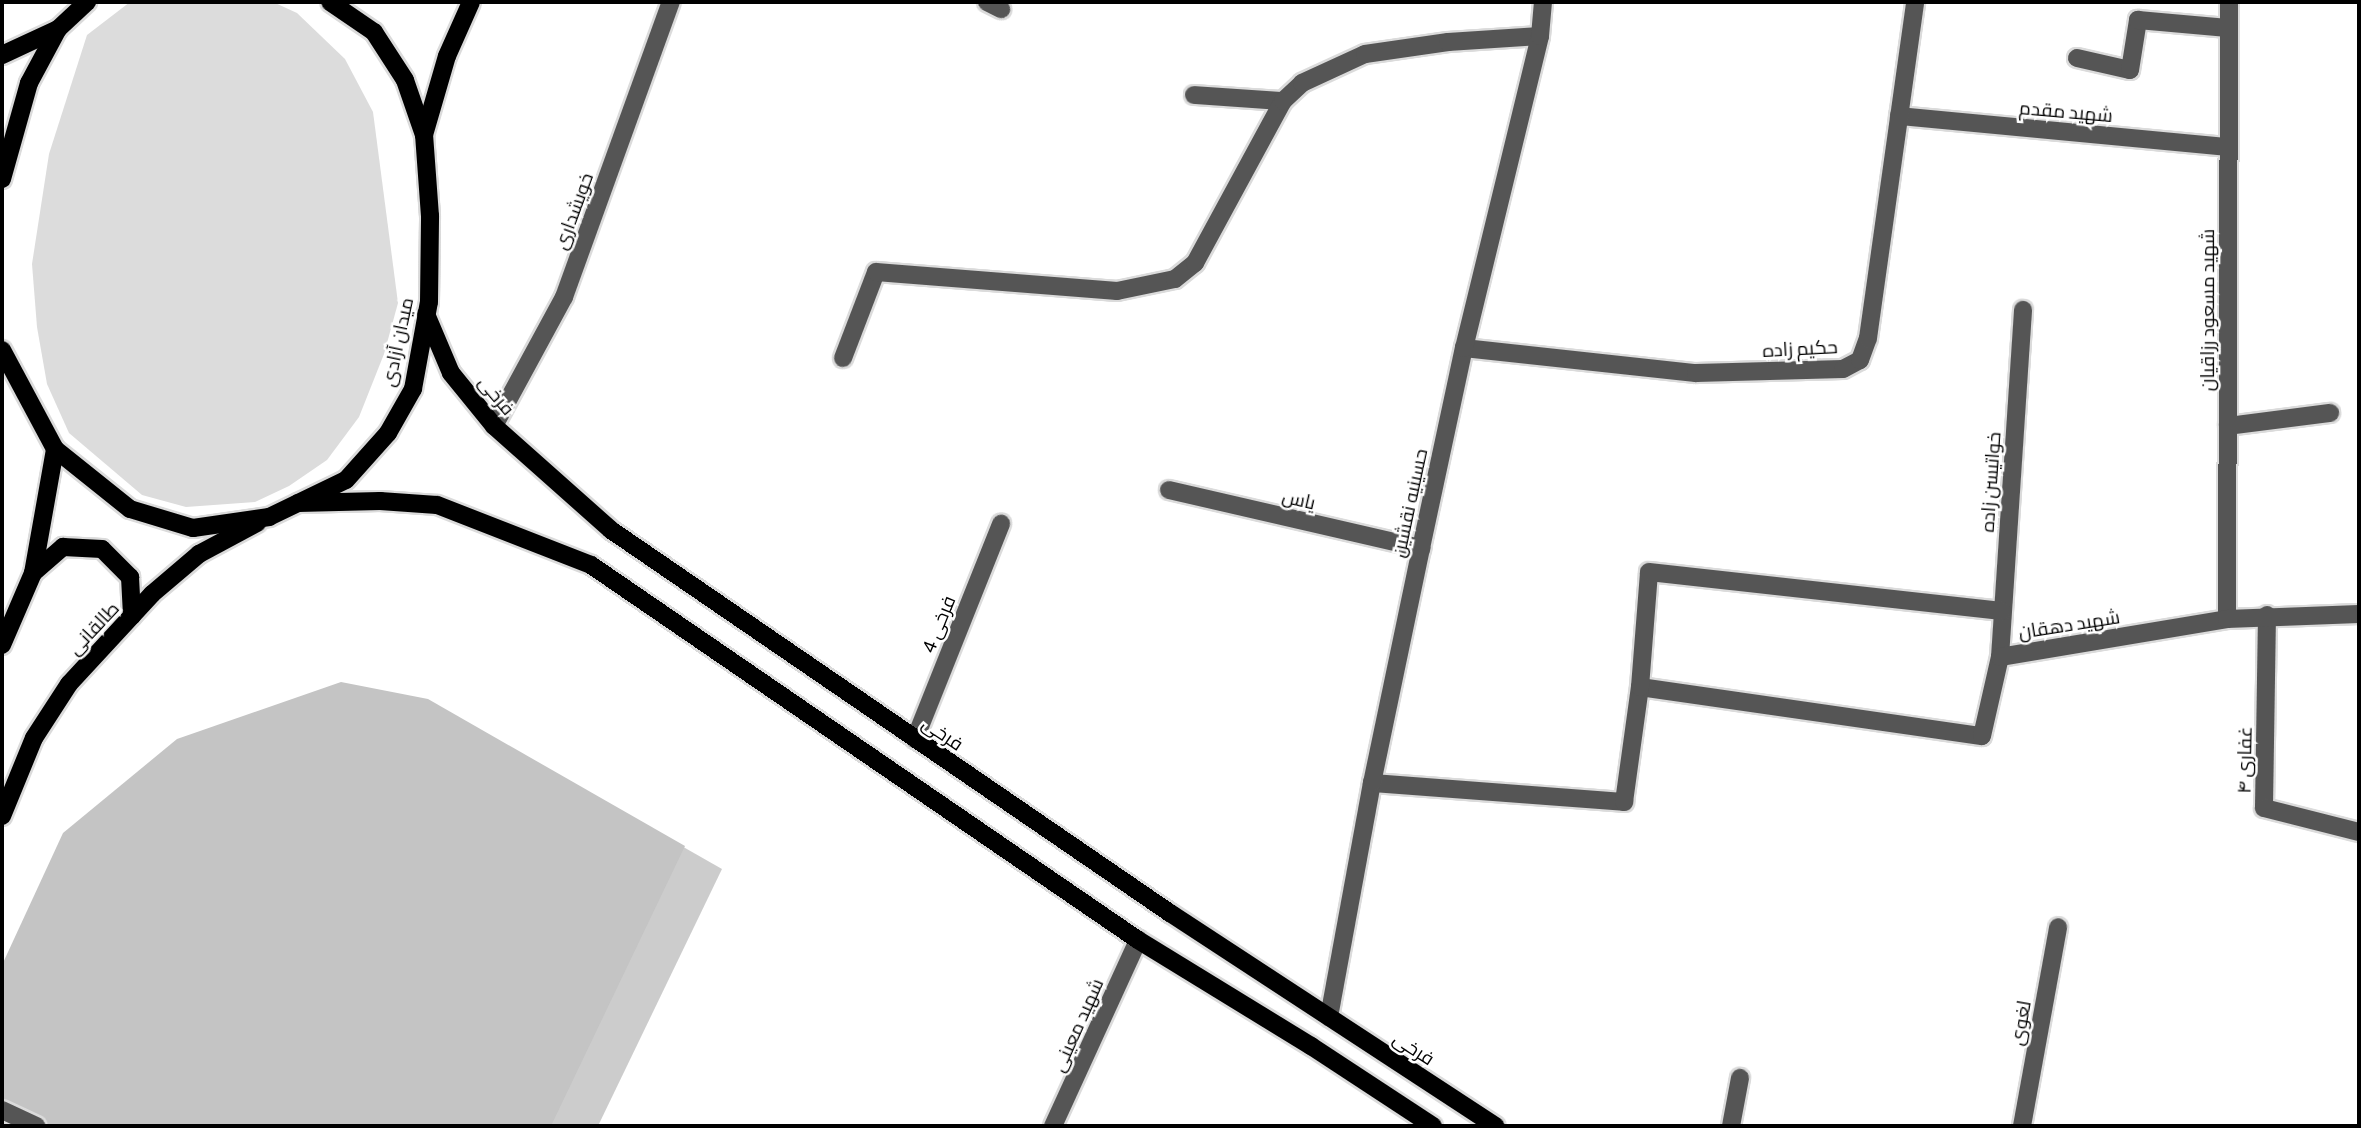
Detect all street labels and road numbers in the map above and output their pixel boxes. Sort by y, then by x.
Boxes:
street label: شهید مقدم [2018,96,2114,126]
street label: خویشداری [549,169,597,253]
street label: شهید مسعود رزاقیان [2196,229,2218,391]
street label: میدان آزادی [376,295,418,389]
street label: حکیم زاده [1762,335,1838,361]
street label: فرخی [474,371,520,419]
street label: خواتیسن زاده [1975,431,2005,533]
street label: حسینیه نقشین [1386,446,1432,560]
street label: یاس [1280,484,1318,514]
street label: فرخی 4 [916,592,960,656]
street label: طالقانی [63,597,123,659]
street label: شهید دهقان [2017,605,2121,643]
street label: فرخی [918,711,968,755]
street label: غفاری ۴ [2232,726,2256,794]
street label: شهید معینی [1046,975,1108,1075]
street label: لغوی [2005,999,2035,1047]
street label: فرخی [1389,1026,1439,1070]

